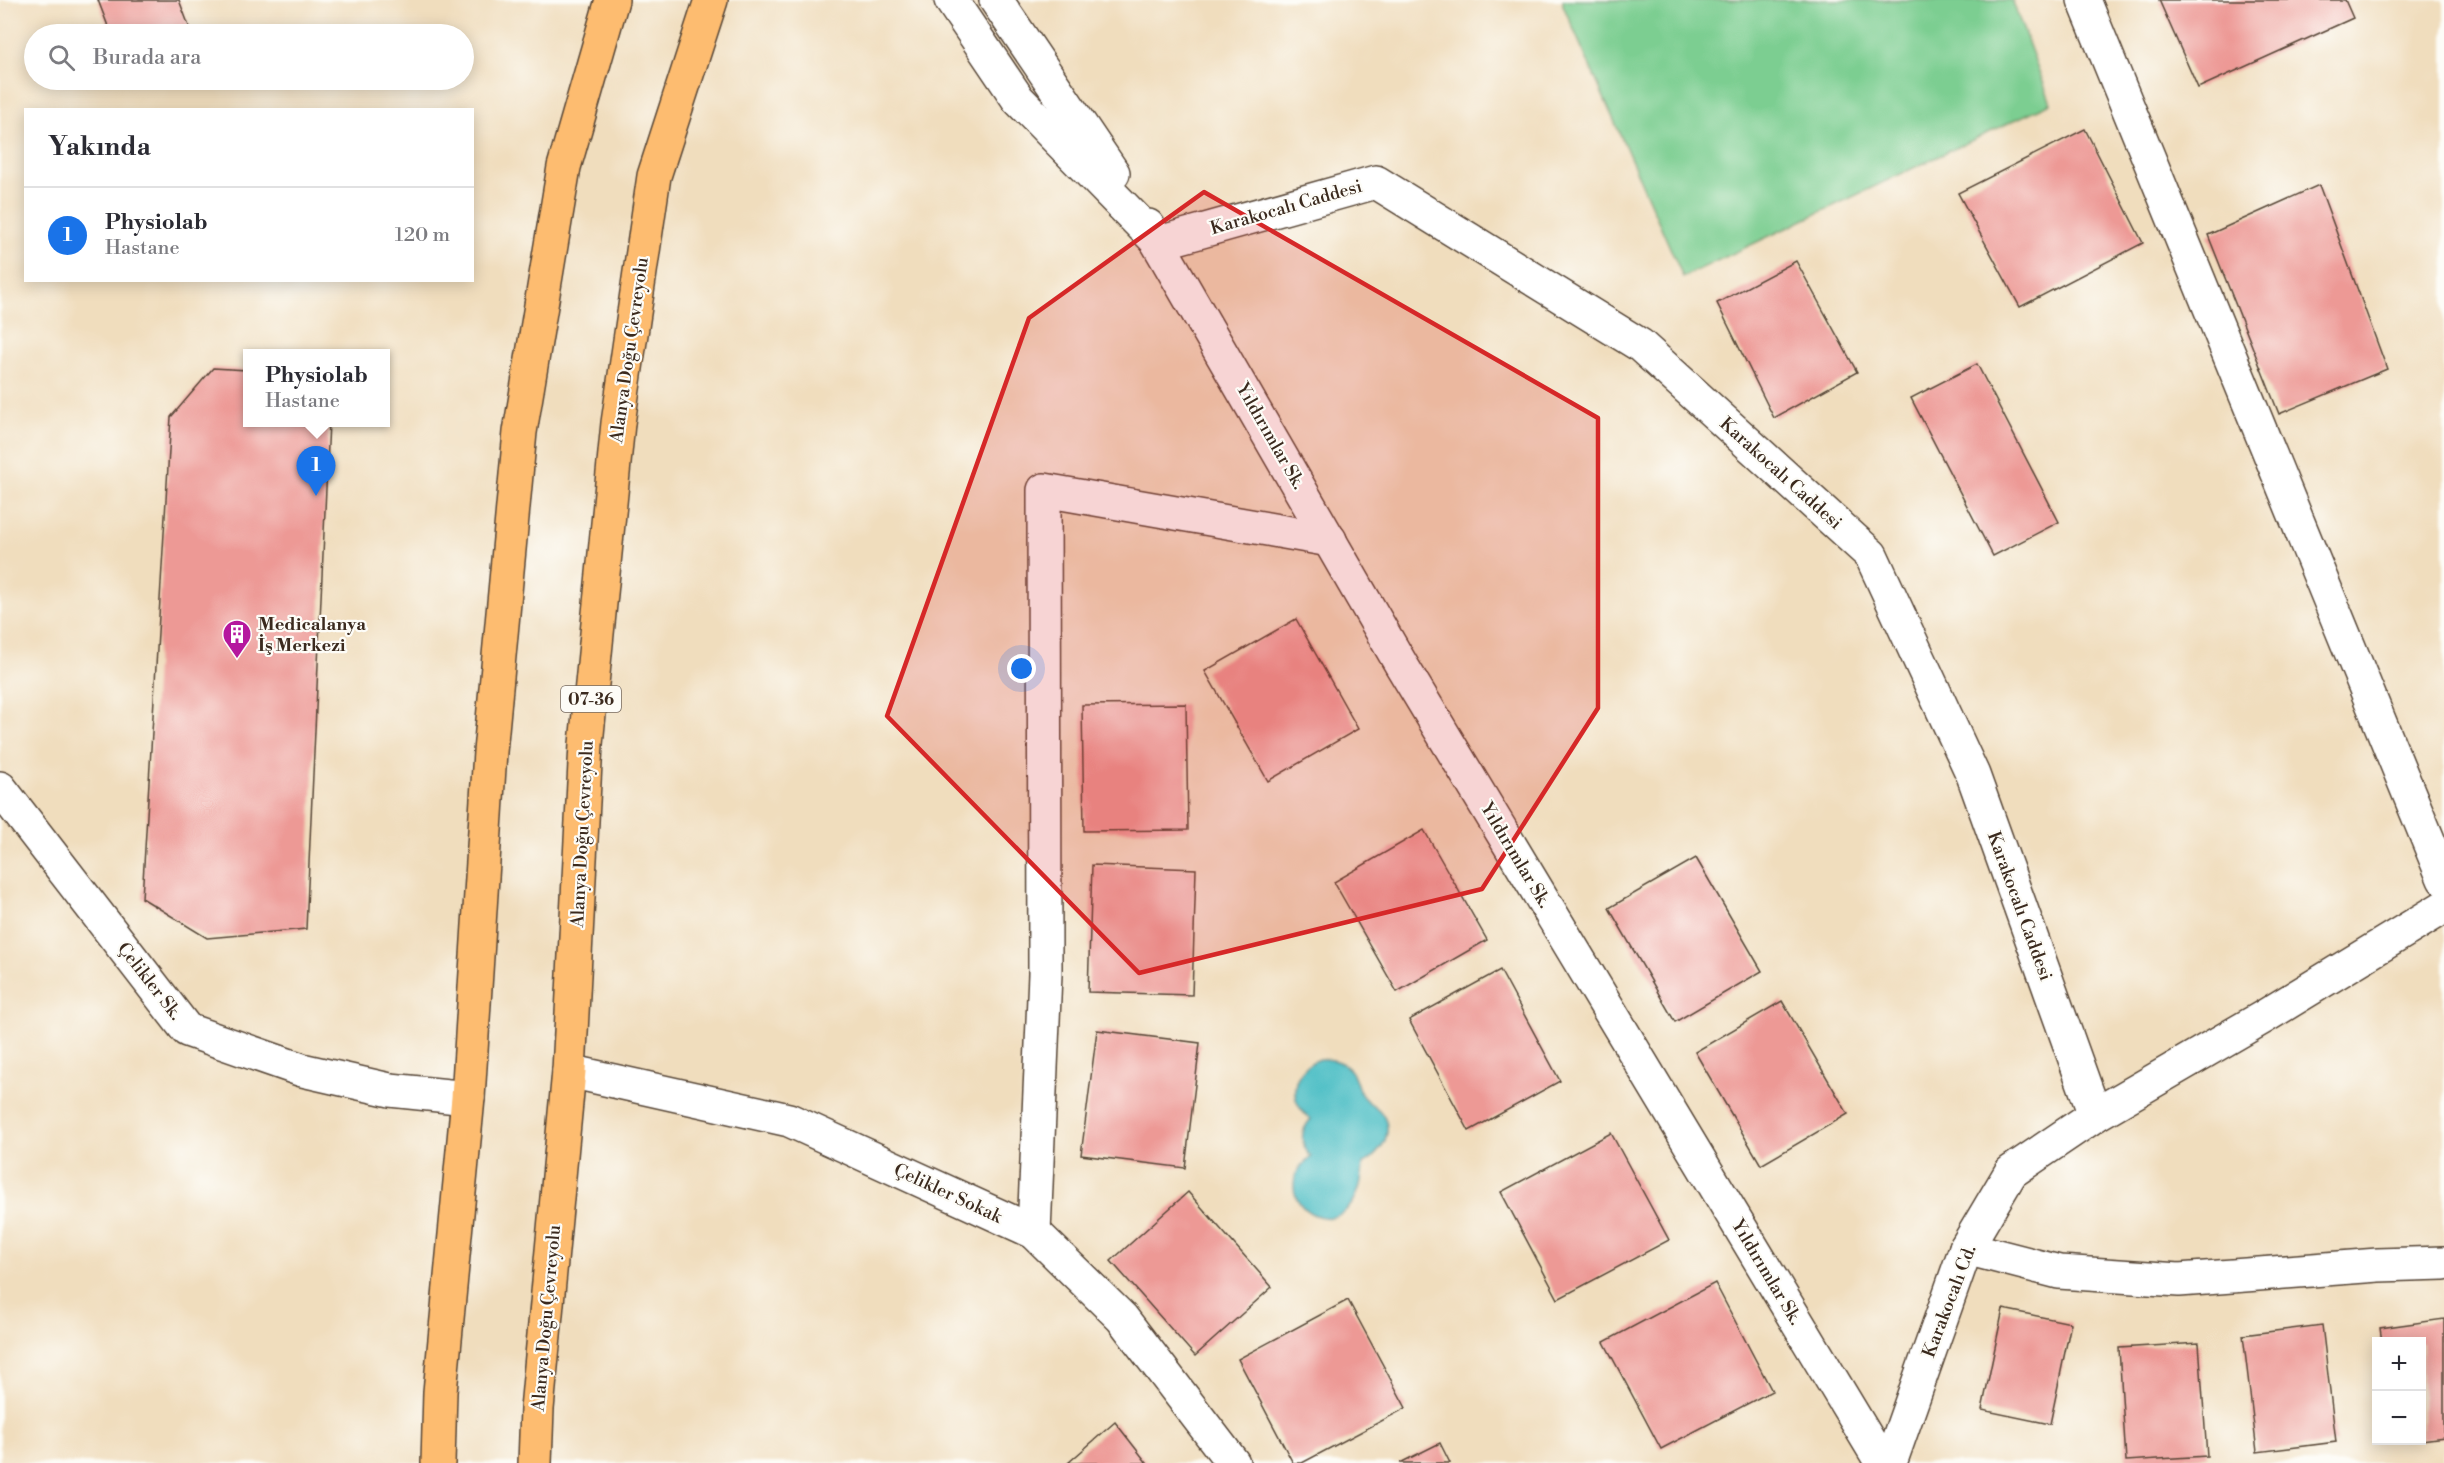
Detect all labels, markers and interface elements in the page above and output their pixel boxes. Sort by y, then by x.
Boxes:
search box [24,24,474,90]
icon: search [45,41,78,74]
text: Burada ara [93,44,201,71]
text: Yakında [48,131,151,163]
street label: Karakocalı Caddesi [1207,175,1365,240]
text: Physiolab [105,209,208,236]
text: 1 [63,223,72,248]
text: 120 m [395,223,450,248]
text: Hastane [105,236,180,261]
street label: Alanya Doğu Çevreyolu [605,255,654,445]
popup [243,349,390,427]
text: Physiolab [265,362,368,389]
street label: Yıldırımlar Sk. [1230,378,1310,494]
text: Hastane [265,389,340,414]
street label: Karakocalı Caddesi [1715,412,1847,535]
pin: 1 [296,446,336,496]
place label: Medicalanya İş Merkezi [258,613,366,657]
building icon: Medicalanya İş Merkezi [221,618,253,660]
your location [1007,654,1036,683]
road number: 07-36 [561,686,621,712]
street label: Alanya Doğu Çevreyolu [566,739,599,929]
street label: Yıldırımlar Sk. [1474,797,1556,912]
street label: Karakocalı Caddesi [1982,828,2057,984]
street label: Çelikler Sk. [112,938,187,1025]
street label: Çelikler Sokak [890,1158,1007,1229]
street label: Yıldırımlar Sk. [1725,1214,1807,1329]
street label: Alanya Doğu Çevreyolu [527,1223,566,1413]
street label: Karakocalı Cd. [1917,1242,1982,1361]
map controls [2372,1337,2426,1445]
button: + [2372,1337,2426,1391]
button: − [2372,1391,2426,1445]

